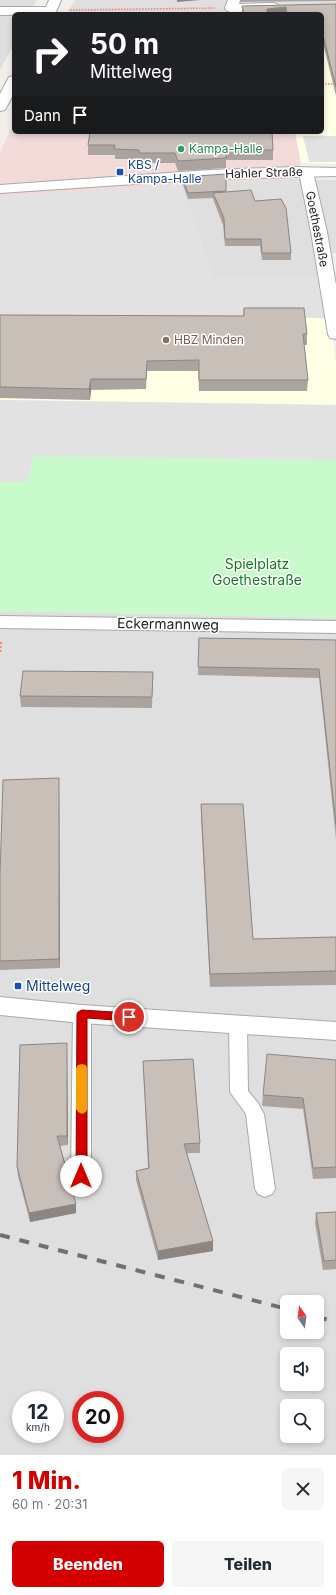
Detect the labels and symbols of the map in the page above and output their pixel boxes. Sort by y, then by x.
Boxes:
place label: Kampa-Halle [189,141,263,156]
marker: Kampa-Halle [176,144,186,154]
place label: KBS / Kampa-Halle [128,157,202,186]
street label: Hahler Straße [225,164,303,181]
marker: KBS / Kampa-Halle [115,167,125,177]
street label: Goethestraße [303,190,332,268]
place label: HBZ Minden [174,332,244,347]
marker: HBZ Minden [161,335,171,345]
park label: Spielplatz Goethestraße [212,555,302,588]
street label: Eckermannweg [117,614,219,633]
place label: Mittelweg [26,977,90,994]
marker: Mittelweg [13,981,23,991]
pin [112,1000,146,1034]
position arrow [60,1155,102,1197]
north arrow [280,1295,324,1339]
speed limit sign: 20 [72,1391,124,1443]

